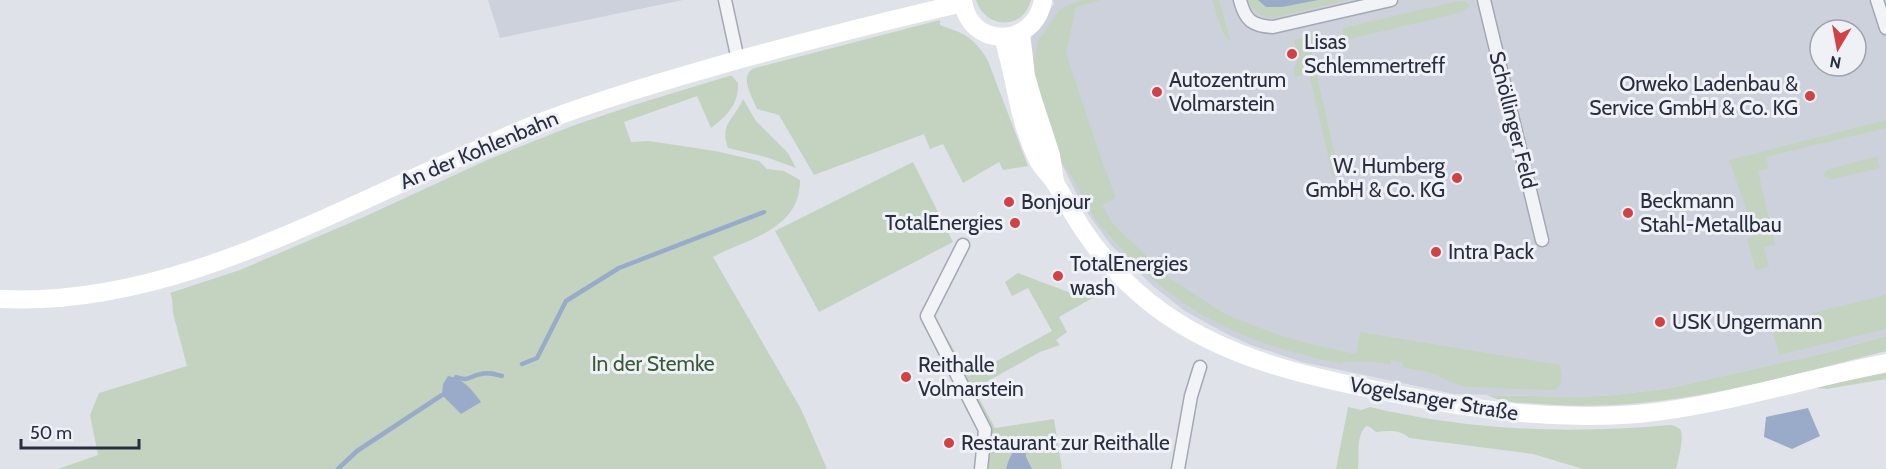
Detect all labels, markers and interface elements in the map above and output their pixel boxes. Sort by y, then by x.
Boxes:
north arrow [1808,18,1868,78]
place label: Lisas Schlemmertreff [1304,29,1445,78]
marker: Lisas Schlemmertreff [1285,47,1299,61]
street label: Schöllinger Feld [1484,49,1543,191]
text: N [1828,52,1843,73]
place label: Autozentrum Volmarstein [1169,67,1286,116]
place label: Orweko Ladenbau & Service GmbH & Co. KG [1589,71,1798,120]
marker: Autozentrum Volmarstein [1150,85,1164,99]
marker: Orweko Ladenbau & Service GmbH & Co. KG [1803,89,1817,103]
street label: An der Kohlenbahn [396,105,562,194]
place label: W. Humberg GmbH & Co. KG [1306,153,1446,202]
marker: W. Humberg GmbH & Co. KG [1450,171,1464,185]
place label: Beckmann Stahl-Metallbau [1640,188,1782,237]
place label: Bonjour [1021,189,1091,215]
marker: Bonjour [1002,195,1016,209]
marker: Beckmann Stahl-Metallbau [1621,206,1635,220]
place label: TotalEnergies [885,210,1003,235]
marker: TotalEnergies [1008,216,1022,230]
place label: Intra Pack [1448,239,1534,264]
marker: Intra Pack [1429,245,1443,259]
place label: TotalEnergies wash [1070,251,1188,300]
marker: TotalEnergies wash [1051,269,1065,283]
place label: USK Ungermann [1672,309,1823,334]
marker: USK Ungermann [1653,315,1667,329]
park label: In der Stemke [591,351,715,376]
place label: Reithalle Volmarstein [918,352,1024,401]
marker: Reithalle Volmarstein [899,370,913,384]
street label: Vogelsanger Straße [1348,371,1521,426]
scale bar [21,412,140,450]
text: 50 m [30,422,72,444]
place label: Restaurant zur Reithalle [961,430,1170,455]
marker: Restaurant zur Reithalle [942,436,956,450]

